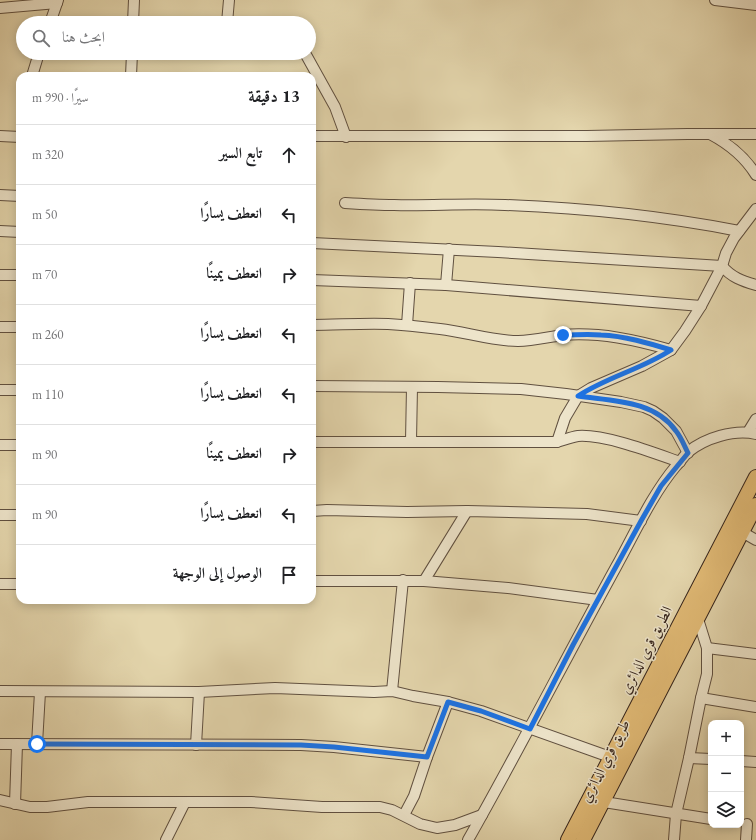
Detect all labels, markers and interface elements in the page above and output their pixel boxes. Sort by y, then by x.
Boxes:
search box [16,16,316,60]
icon: search [30,27,52,49]
text: ابحث هنا [62,27,105,46]
text: 13 دقيقة [248,85,300,107]
text: سيرًا · 990 m [32,89,89,106]
text: تابع السير [219,143,262,162]
icon: ahead [278,144,300,166]
text: 320 m [32,146,63,163]
text: انعطف يسارًا [200,203,262,222]
icon: left [278,204,300,226]
text: 50 m [32,206,57,223]
text: انعطف يمينًا [206,263,262,282]
icon: right [278,264,300,286]
text: 70 m [32,266,57,283]
text: انعطف يسارًا [200,323,262,342]
icon: left [278,324,300,346]
text: 260 m [32,326,63,343]
route end [554,326,572,344]
text: انعطف يسارًا [200,383,262,402]
icon: left [278,384,300,406]
text: 110 m [32,386,63,403]
text: انعطف يمينًا [206,443,262,462]
icon: right [278,444,300,466]
text: 90 m [32,446,57,463]
text: انعطف يسارًا [200,503,262,522]
icon: left [278,504,300,526]
text: 90 m [32,506,57,523]
text: الوصول إلى الوجهة [173,563,262,582]
icon: arrive [278,564,300,586]
street label: الطريق قري الدائري [615,603,679,698]
street label: طريق قري الدائري [575,716,636,807]
map controls [708,720,744,828]
button: + [708,720,744,756]
route start [28,735,46,753]
button: − [708,756,744,792]
button: layers [708,792,744,828]

